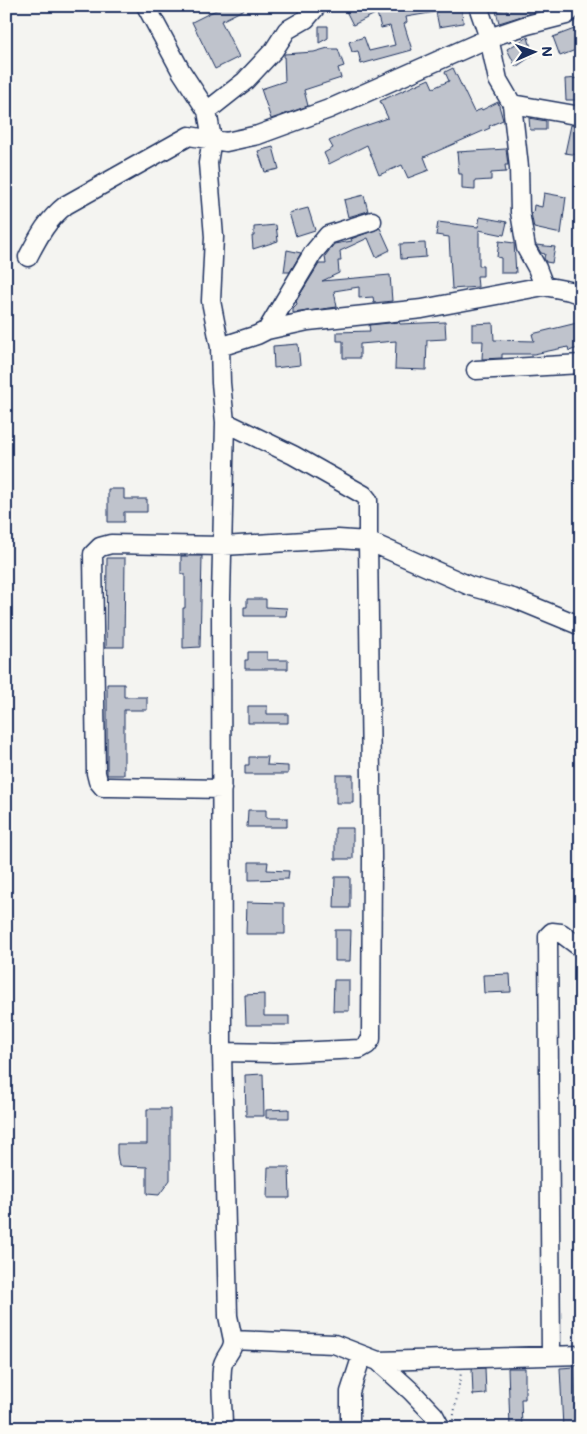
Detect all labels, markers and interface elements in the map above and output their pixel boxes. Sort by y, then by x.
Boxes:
north arrow [510,28,560,78]
text: N [538,46,557,57]

